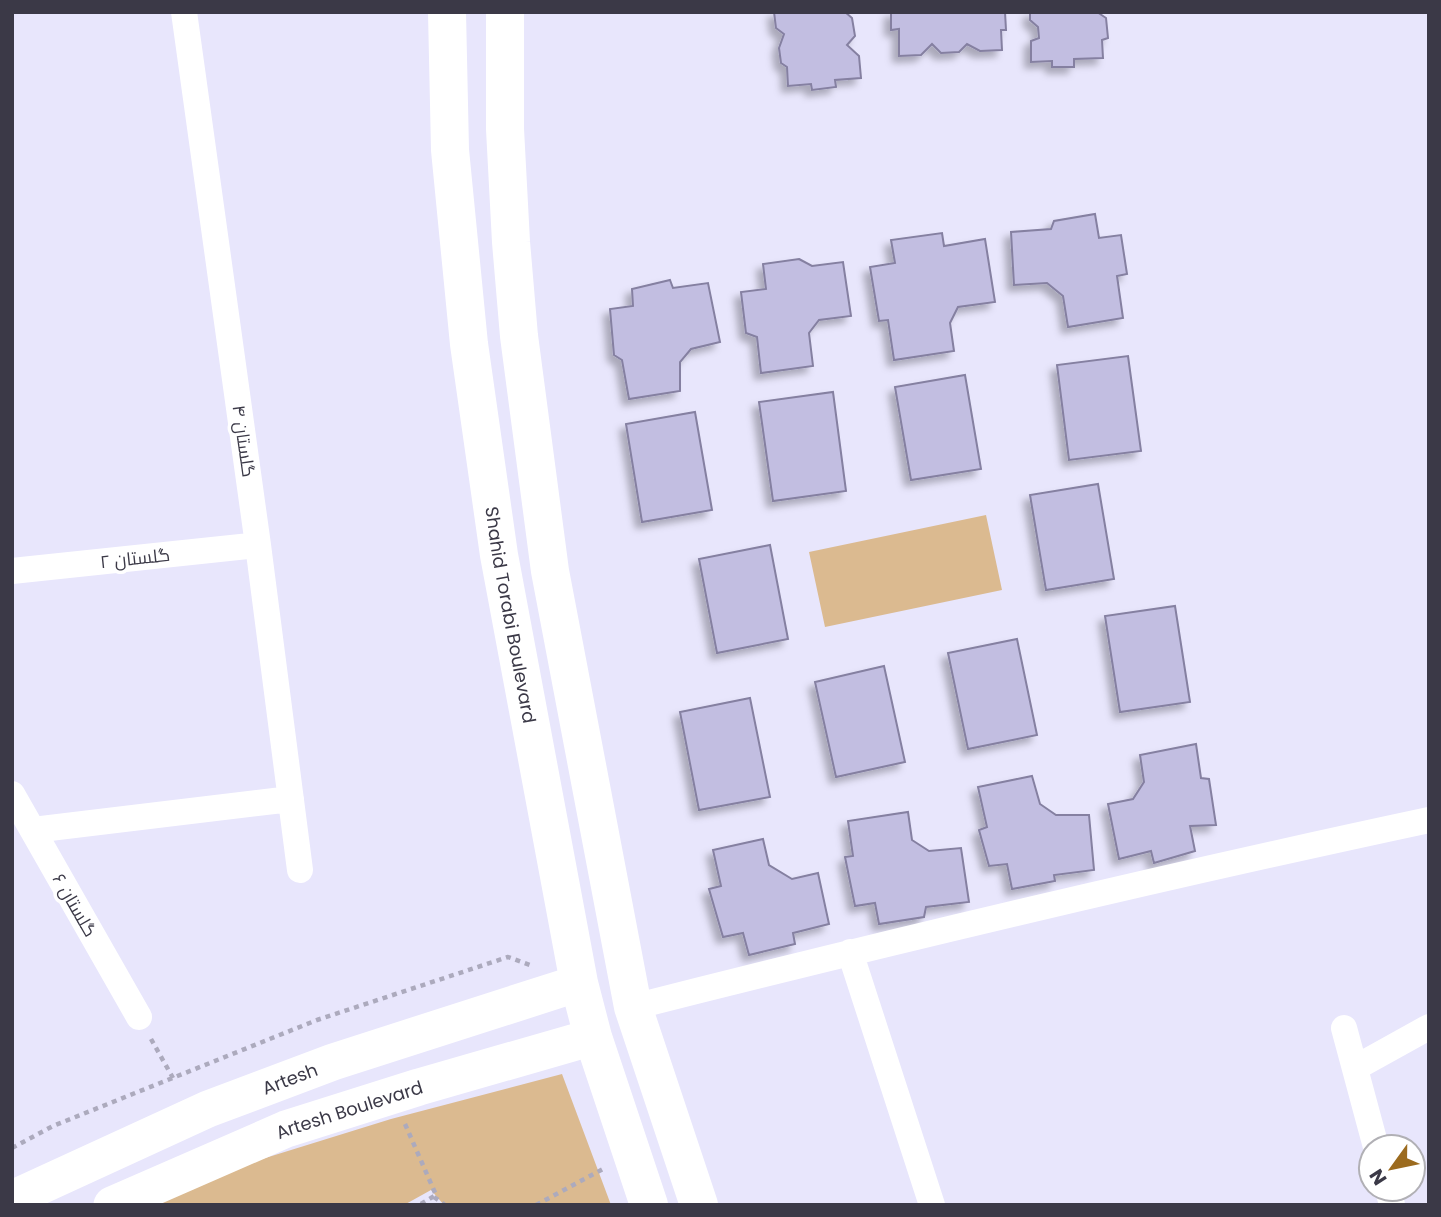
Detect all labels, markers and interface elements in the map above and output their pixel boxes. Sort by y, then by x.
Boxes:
street label: گلستان ۴ [227,403,261,479]
street label: Shahid Torabi Boulevard [480,505,543,725]
street label: گلستان ۲ [99,542,171,574]
street label: گلستان ۶ [47,869,103,941]
street label: Artesh [258,1056,321,1100]
street label: Artesh Boulevard [271,1074,426,1145]
north arrow [1357,1133,1427,1203]
text: N [1363,1164,1393,1190]

